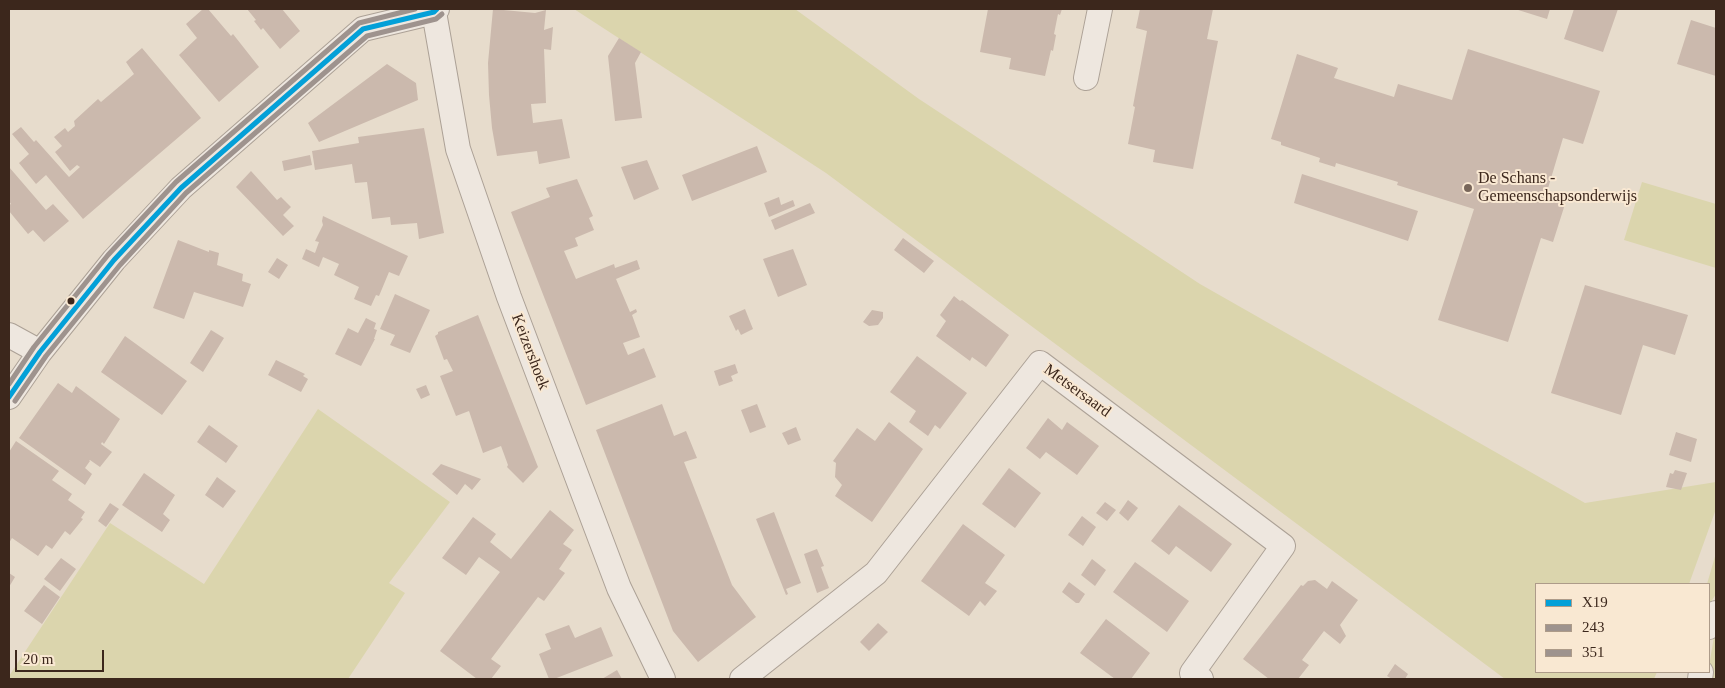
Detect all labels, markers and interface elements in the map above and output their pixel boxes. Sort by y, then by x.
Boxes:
place label: De Schans - Gemeenschapsonderwijs [1478,169,1637,207]
marker: De Schans - Gemeenschapsonderwijs [1462,182,1474,194]
unlabelled marker [66,296,76,306]
street label: Keizershoek [507,311,553,393]
street label: Metsersaard [1040,360,1114,422]
legend [1535,583,1710,673]
text: X19 [1582,594,1608,610]
text: 243 [1582,619,1605,635]
scale bar [18,640,106,672]
text: 351 [1582,644,1605,660]
text: 20 m [23,651,53,667]

